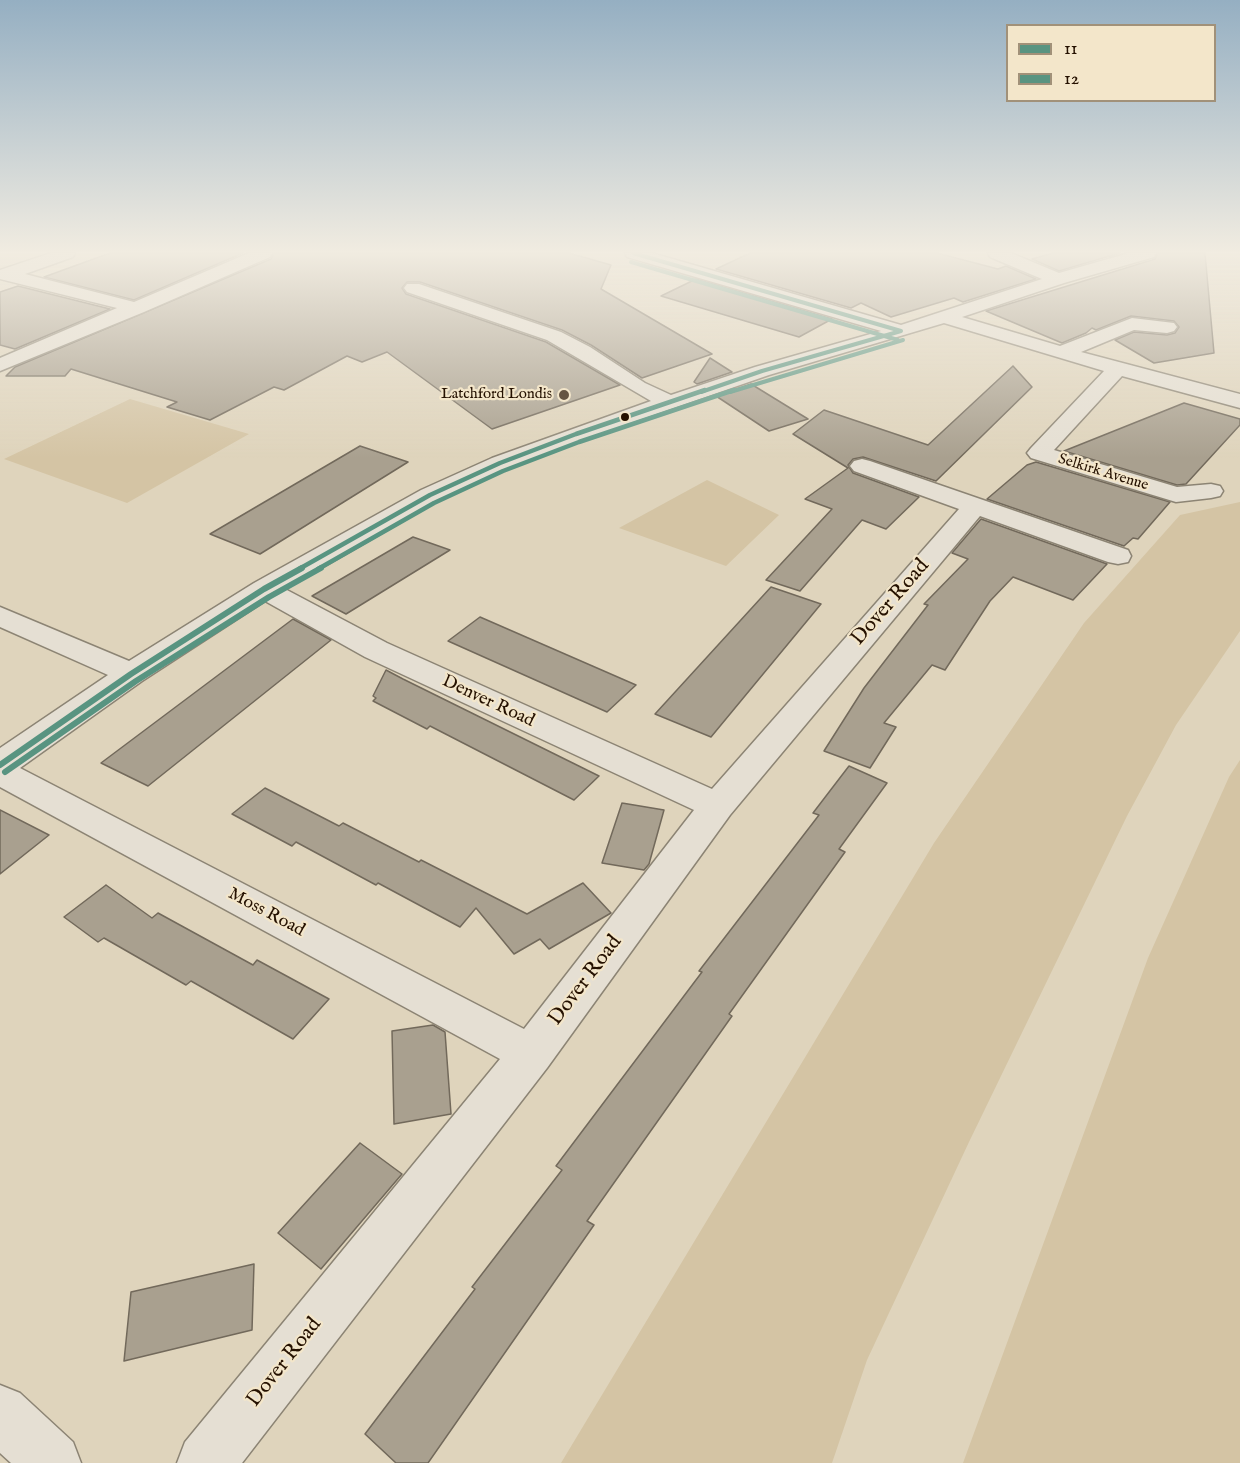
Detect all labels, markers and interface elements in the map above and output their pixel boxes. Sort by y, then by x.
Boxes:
legend [1006,24,1216,102]
text: 11 [1064,38,1077,61]
text: 12 [1064,68,1079,91]
place label: Latchford Londis [441,386,552,404]
marker: Latchford Londis [557,388,571,402]
unlabelled marker [619,411,631,423]
street label: Selkirk Avenue [1056,451,1150,495]
street label: Dover Road [847,555,935,651]
street label: Denver Road [438,671,538,733]
street label: Moss Road [224,884,308,942]
street label: Dover Road [544,931,628,1031]
street label: Dover Road [242,1313,328,1413]

